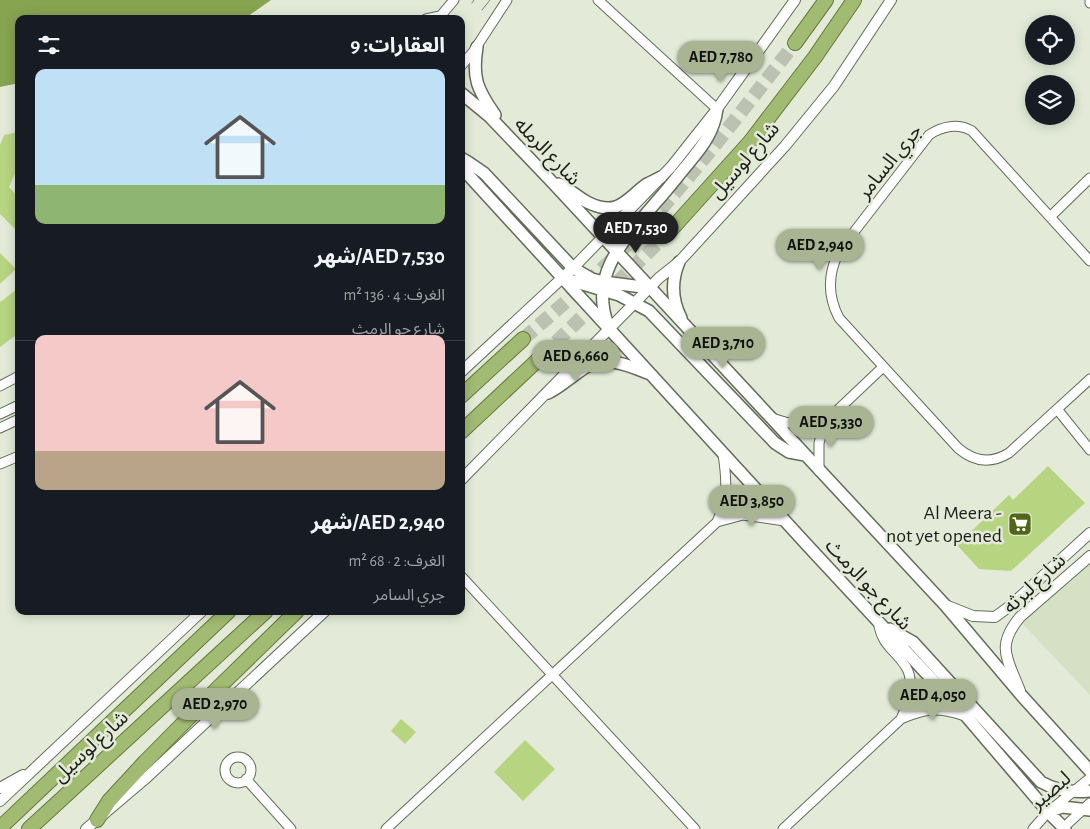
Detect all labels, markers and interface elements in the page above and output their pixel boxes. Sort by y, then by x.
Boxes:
map controls [1025,15,1075,125]
button: locate [1025,15,1075,65]
icon: filters [35,31,63,59]
text: العقارات: 9 [350,35,445,56]
pin: AED 7,780 [664,41,778,83]
text: AED 7,780 [689,49,753,65]
button: layers [1025,75,1075,125]
icon: home [195,102,285,192]
street label: شارع الرمله [507,114,584,192]
street label: شارع لوسيل [706,118,786,206]
street label: جري السامر [853,121,929,206]
pin: AED 7,530 [579,212,693,254]
text: AED 7,530 [604,220,668,236]
pin: AED 2,940 [763,228,877,271]
text: AED 2,940 [787,237,853,253]
text: AED 7,530/شهر [314,246,445,267]
text: الغرف: 4 · 136 m² [343,287,445,303]
text: شارع جو الرمث [352,321,445,337]
pin: AED 3,710 [666,326,780,369]
text: AED 3,710 [692,335,754,351]
pin: AED 6,660 [519,340,633,382]
text: AED 6,660 [543,348,609,364]
icon: home [195,367,285,457]
pin: AED 5,330 [774,406,888,448]
text: AED 5,330 [799,414,863,430]
pin: AED 3,850 [695,484,809,527]
text: AED 3,850 [720,493,784,509]
place label: Al Meera - not yet opened [886,503,1002,546]
supermarket icon: Al Meera - not yet opened [1007,511,1033,537]
text: AED 2,940/شهر [311,512,445,533]
street label: شارع جو الرمث [818,535,915,637]
street label: شارع لبرثه [1000,550,1073,620]
text: الغرف: 2 · 68 m² [348,553,445,569]
text: جري السامر [373,587,445,603]
pin: AED 4,050 [876,678,990,721]
text: AED 4,050 [900,687,966,703]
pin: AED 2,970 [158,688,272,730]
text: AED 2,970 [183,696,247,712]
street label: شارع لوسيل [49,707,135,789]
street label: لبصير [1026,768,1075,815]

